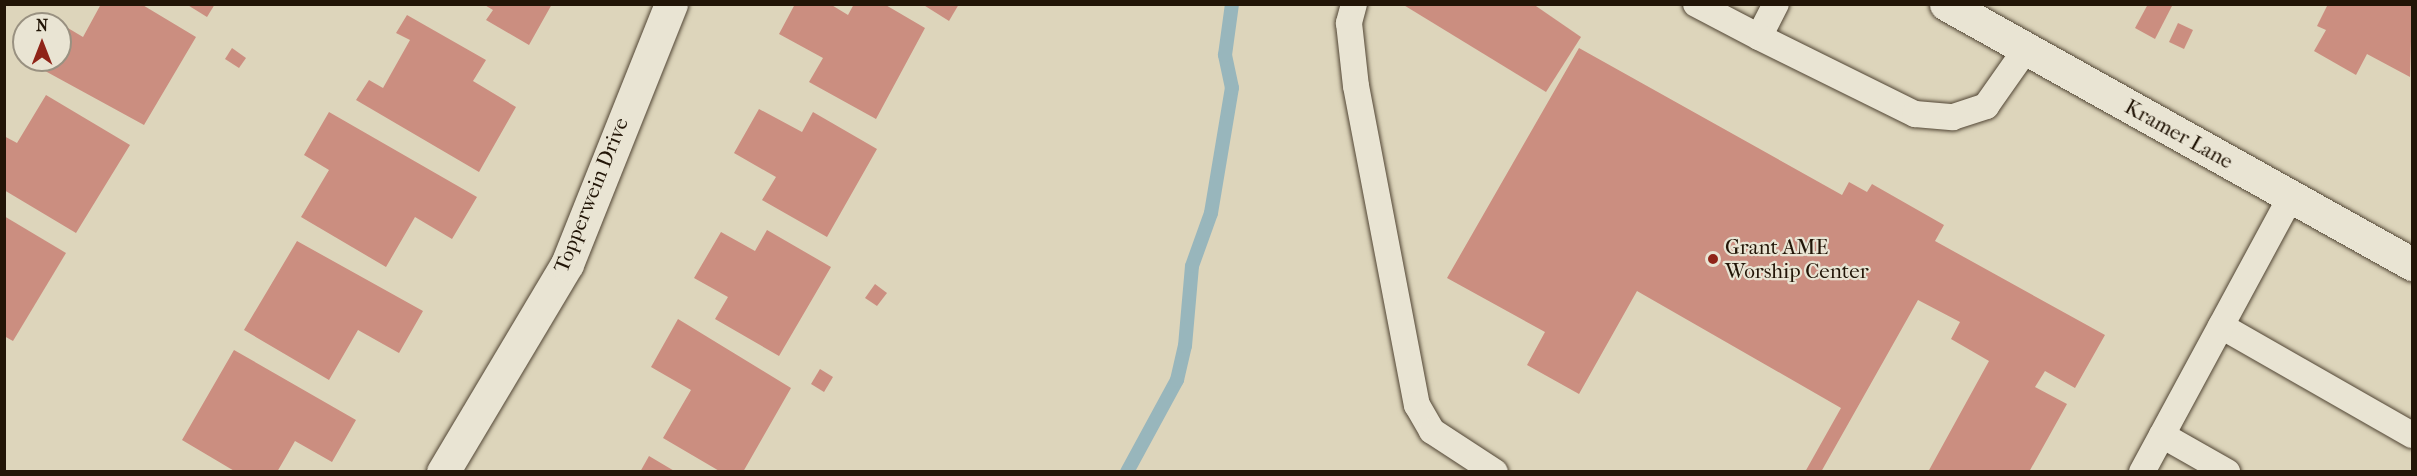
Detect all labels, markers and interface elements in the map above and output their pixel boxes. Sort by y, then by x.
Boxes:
north arrow [12,12,72,72]
text: N [36,16,48,35]
street label: Kramer Lane [2120,94,2238,174]
street label: Topperwein Drive [548,114,634,276]
place label: Grant AME Worship Center [1725,234,1869,284]
marker: Grant AME Worship Center [1706,252,1720,266]

